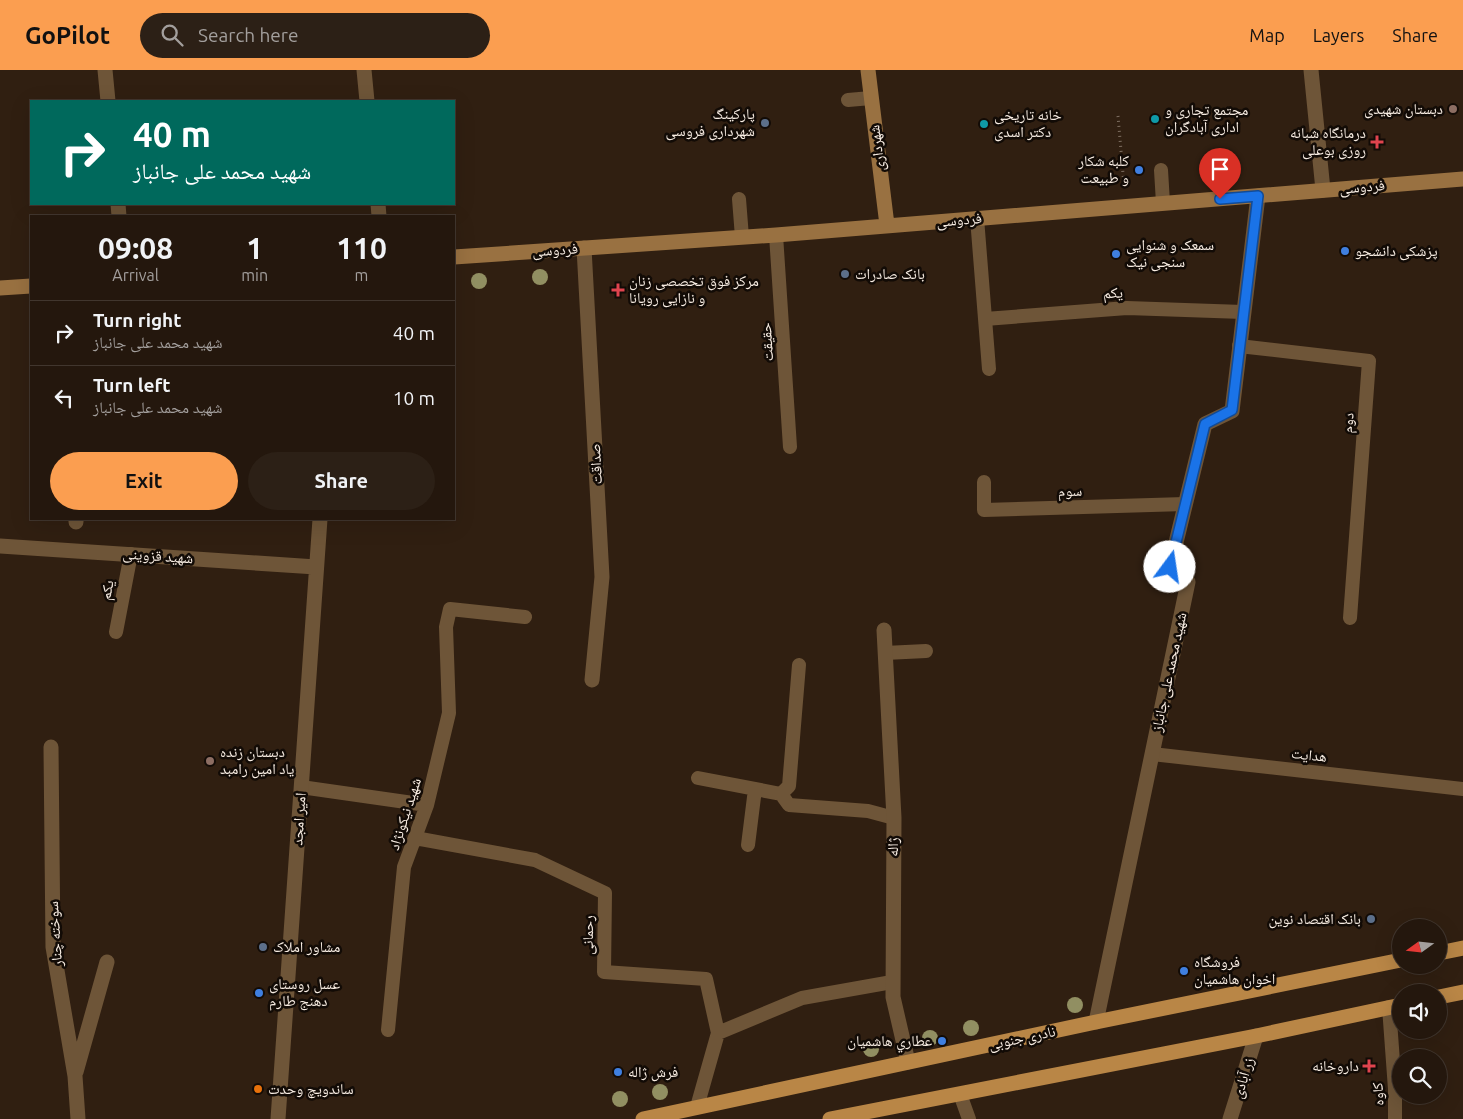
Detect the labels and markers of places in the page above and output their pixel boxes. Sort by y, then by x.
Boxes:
place label: دبستان شهیدی [1364,100,1443,119]
place label: مجتمع تجاری و اداری آبادگران [1165,101,1249,137]
marker: دبستان شهیدی [1447,103,1459,115]
place label: پارکینگ شهرداری فروسی [666,105,755,141]
place label: خانه تاریخی دکتر اسدی [994,106,1062,142]
marker: مجتمع تجاری و اداری آبادگران [1149,113,1161,125]
marker: پارکینگ شهرداری فروسی [759,117,771,129]
marker: خانه تاریخی دکتر اسدی [978,118,990,130]
place label: درمانگاه شبانه روزی بوعلی [1290,124,1366,160]
marker: درمانگاه شبانه روزی بوعلی [1370,135,1384,149]
pin [1199,148,1241,199]
place label: کلبه شکار و طبیعت [1077,152,1129,187]
marker: کلبه شکار و طبیعت [1133,164,1145,176]
place label: سمعک و شنوایی سنجی نیک [1126,236,1214,272]
place label: پزشکی دانشجو [1355,242,1438,261]
marker: پزشکی دانشجو [1339,245,1351,257]
marker: سمعک و شنوایی سنجی نیک [1110,248,1122,260]
place label: بانک صادرات [855,265,925,283]
marker: بانک صادرات [839,268,851,280]
place label: مرکز فوق تخصصی زنان و نازایی رویانا [629,272,759,308]
marker: مرکز فوق تخصصی زنان و نازایی رویانا [611,283,625,297]
place label: دبستان زنده یاد امین رامبد [220,743,295,779]
marker: دبستان زنده یاد امین رامبد [204,755,216,767]
place label: بانک اقتصاد نوین [1268,910,1361,929]
marker: بانک اقتصاد نوین [1365,913,1377,925]
place label: مشاور املاک [273,938,340,956]
marker: مشاور املاک [257,941,269,953]
place label: فروشگاه اخوان هاشمیان [1194,953,1275,989]
marker: فروشگاه اخوان هاشمیان [1178,965,1190,977]
place label: عسل روستای دهنج طارم [269,975,340,1011]
marker: عسل روستای دهنج طارم [253,987,265,999]
place label: عطاري هاشميان [847,1032,932,1053]
marker: عطاري هاشميان [936,1035,948,1047]
place label: داروخانه [1312,1057,1359,1075]
marker: داروخانه [1363,1060,1375,1072]
place label: فرش ژاله [628,1063,678,1082]
marker: فرش ژاله [612,1066,624,1078]
place label: ساندویچ وحدت [268,1080,354,1099]
marker: ساندویچ وحدت [252,1083,264,1095]

